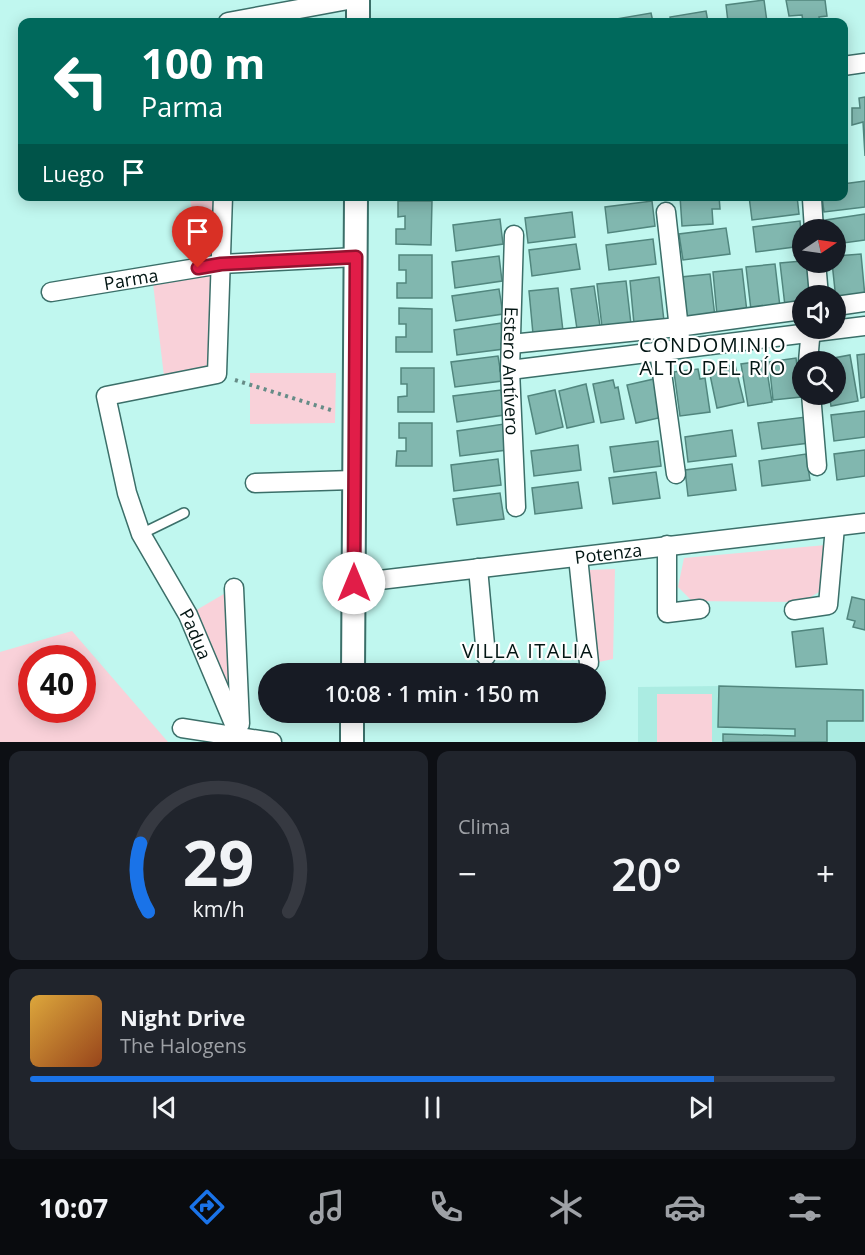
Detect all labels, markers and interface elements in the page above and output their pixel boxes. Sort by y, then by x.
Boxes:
text: 100 m [141,34,265,91]
icon: left [42,42,120,120]
text: Parma [141,88,223,125]
icon: arrive [117,156,150,189]
text: Luego [42,158,105,188]
pin [172,206,223,268]
icon: arrive [181,215,214,248]
north arrow [792,219,846,273]
map controls [792,219,846,405]
street label: Parma [102,263,160,295]
button: sound [792,285,846,339]
street label: Estero Antívero [498,306,525,436]
district label: CONDOMINIO ALTO DEL RÍO [639,331,787,381]
button: search [792,351,846,405]
street label: Potenza [573,537,643,569]
position arrow [322,551,386,615]
street label: Padua [175,604,217,663]
district label: VILLA ITALIA [462,637,594,664]
speed limit sign: 40 [18,645,96,723]
text: 10:08 · 1 min · 150 m [324,678,540,708]
text: Clima [458,813,510,840]
text: 29 [183,819,254,904]
text: 20° [611,843,682,904]
text: − [458,851,477,896]
text: + [816,851,835,896]
text: km/h [192,895,245,924]
text: Night Drive [120,1002,245,1032]
text: The Halogens [120,1032,247,1059]
icon: previous [148,1091,181,1124]
icon: pause [416,1091,449,1124]
icon: next [684,1091,717,1124]
icon: directions [186,1186,228,1228]
icon: music [306,1186,348,1228]
icon: phone [425,1186,467,1228]
icon: climate [545,1186,587,1228]
icon: car [664,1186,706,1228]
icon: filters [784,1186,826,1228]
text: 10:07 [39,1189,108,1226]

